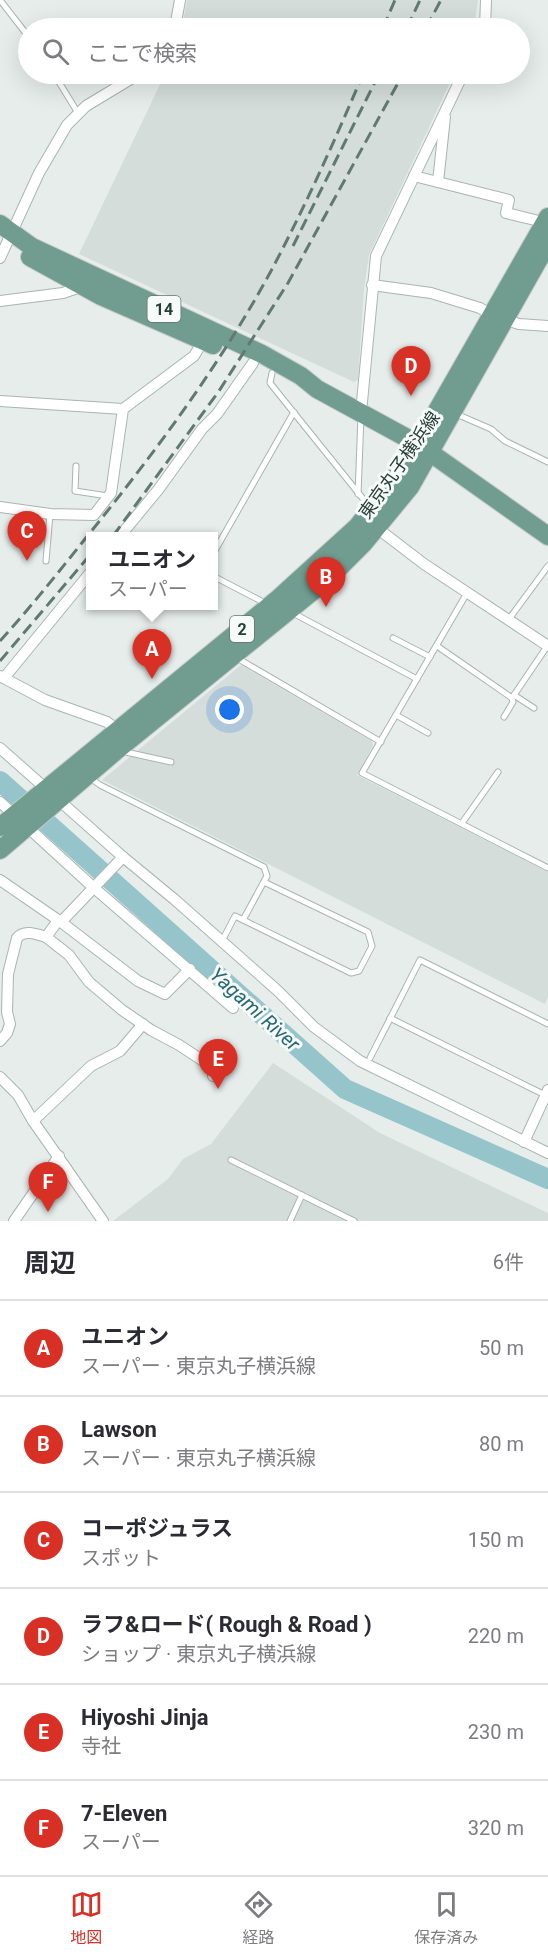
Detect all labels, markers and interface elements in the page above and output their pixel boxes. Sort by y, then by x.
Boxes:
search box [18,18,530,84]
icon: search [39,35,72,68]
text: ここで検索 [87,41,197,66]
road number: 14 [148,296,180,322]
pin: D [392,346,430,396]
street label: 東京丸子横浜線 [354,407,444,523]
pin: C [8,512,46,561]
popup [86,532,218,610]
text: ユニオン [108,547,196,572]
pin: B [306,558,346,607]
text: スーパー [108,577,188,601]
road number: 2 [230,616,254,642]
pin: A [132,630,172,679]
your location [215,695,244,724]
water label: Yagami River [205,962,306,1056]
pin: E [198,1040,238,1089]
pin: F [28,1162,68,1212]
text: 周辺 [24,1248,76,1278]
text: 6件 [493,1250,524,1274]
text: ユニオン [81,1324,169,1349]
text: A [37,1336,50,1360]
text: 50 m [479,1336,524,1360]
text: スーパー · 東京丸子横浜線 [81,1354,316,1378]
text: Lawson [81,1417,157,1442]
text: B [37,1432,50,1456]
text: 80 m [479,1432,524,1456]
text: スーパー · 東京丸子横浜線 [81,1446,316,1470]
text: コーポジュラス [81,1516,233,1541]
text: C [37,1528,50,1552]
text: 150 m [468,1528,524,1552]
text: スポット [81,1546,161,1570]
text: ラフ&ロード( Rough & Road ) [81,1612,372,1637]
text: D [37,1624,50,1648]
text: 220 m [468,1624,524,1648]
text: ショップ · 東京丸子横浜線 [81,1642,316,1666]
text: Hiyoshi Jinja [81,1705,209,1730]
text: E [38,1720,49,1744]
text: 230 m [468,1720,524,1744]
text: 寺社 [81,1734,121,1758]
text: 7-Eleven [81,1801,167,1826]
text: F [38,1816,49,1840]
text: 320 m [468,1816,524,1840]
text: スーパー [81,1830,161,1854]
tab: 地図 [70,1888,103,1948]
tab: 経路 [242,1888,275,1948]
tab: 保存済み [414,1888,478,1948]

